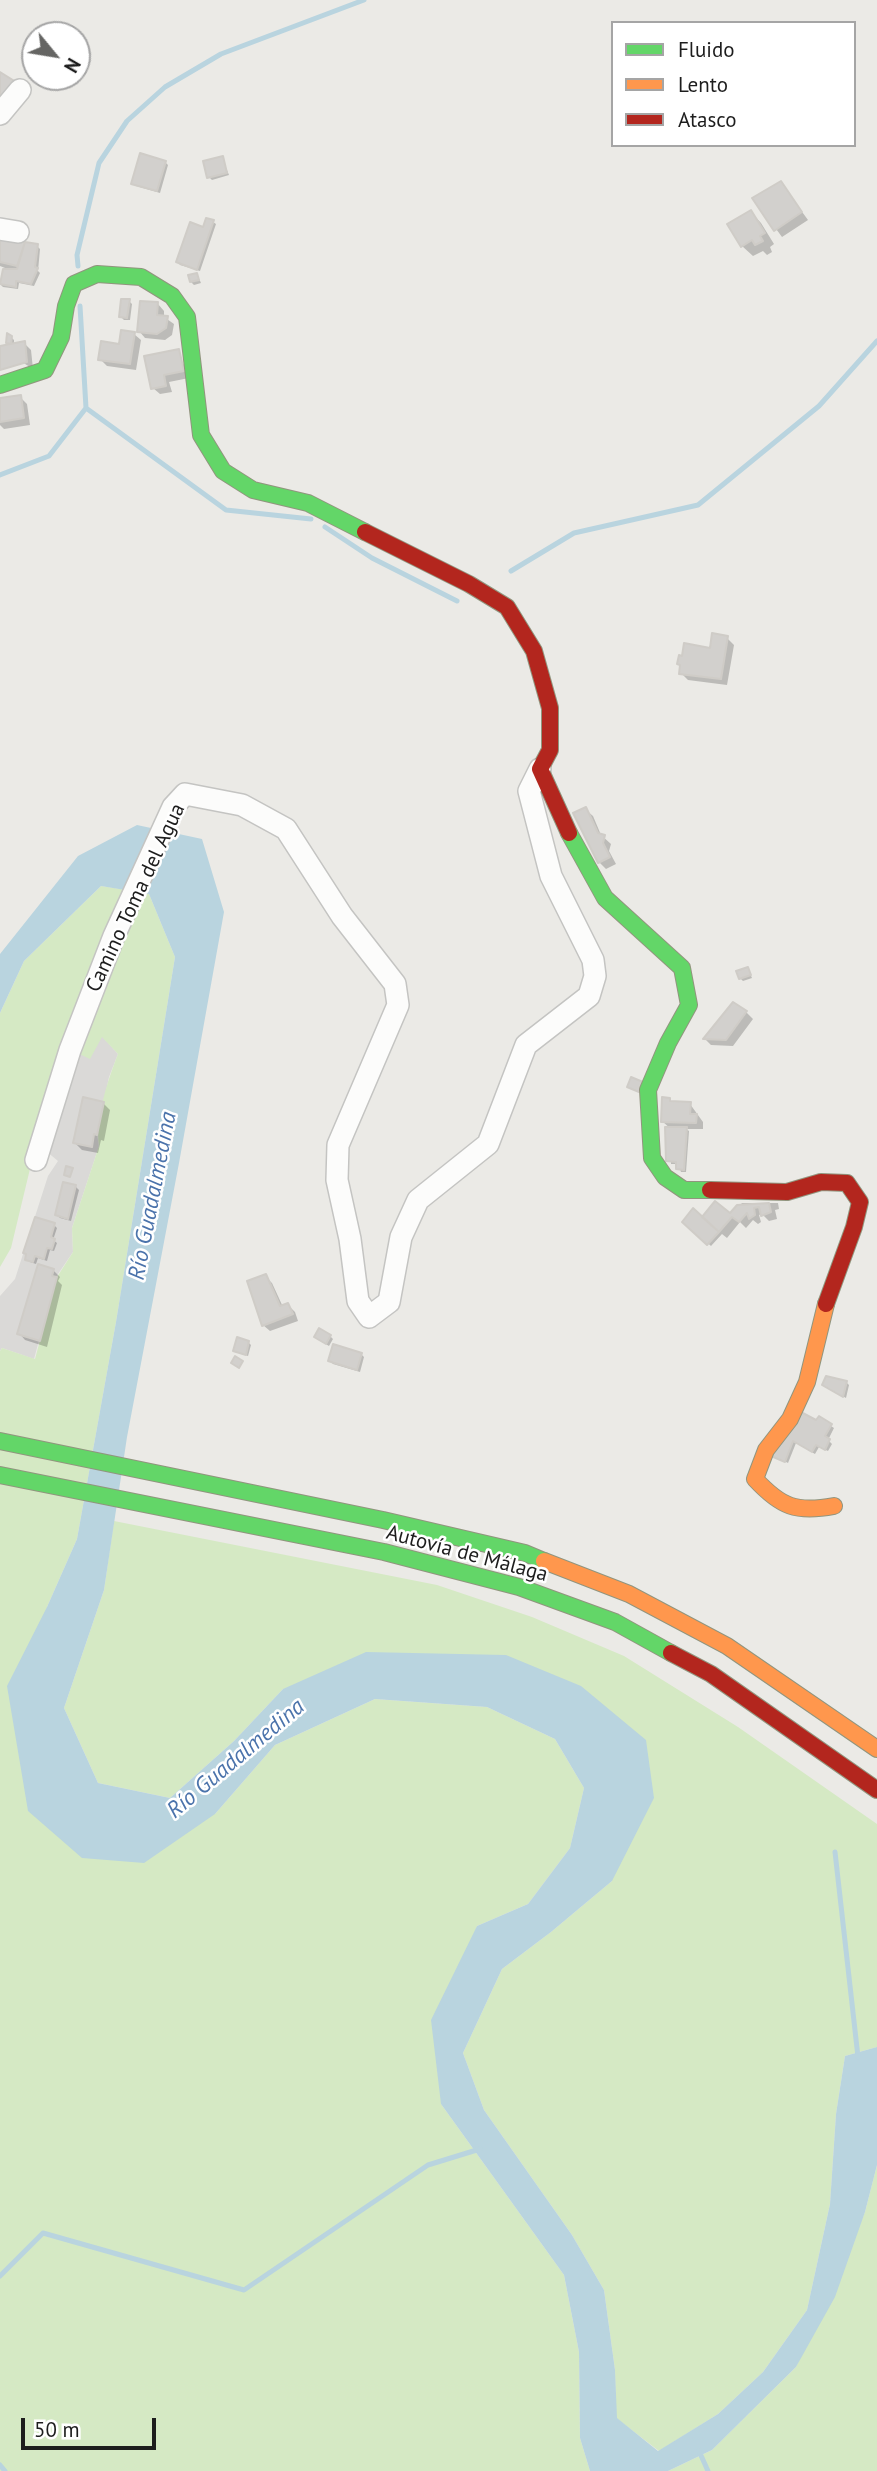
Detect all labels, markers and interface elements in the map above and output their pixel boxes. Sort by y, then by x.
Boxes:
north arrow [21,21,91,91]
legend [611,21,856,147]
text: Fluido [678,36,735,63]
text: N [59,54,86,77]
text: Lento [678,71,728,98]
text: Atasco [678,106,737,133]
street label: Camino Toma del Agua [81,800,191,996]
water label: Río Guadalmedina [123,1110,183,1282]
street label: Autovía de Málaga [384,1520,550,1588]
water label: Río Guadalmedina [162,1694,310,1824]
scale bar [24,2404,159,2448]
text: 50 m [34,2416,80,2443]

